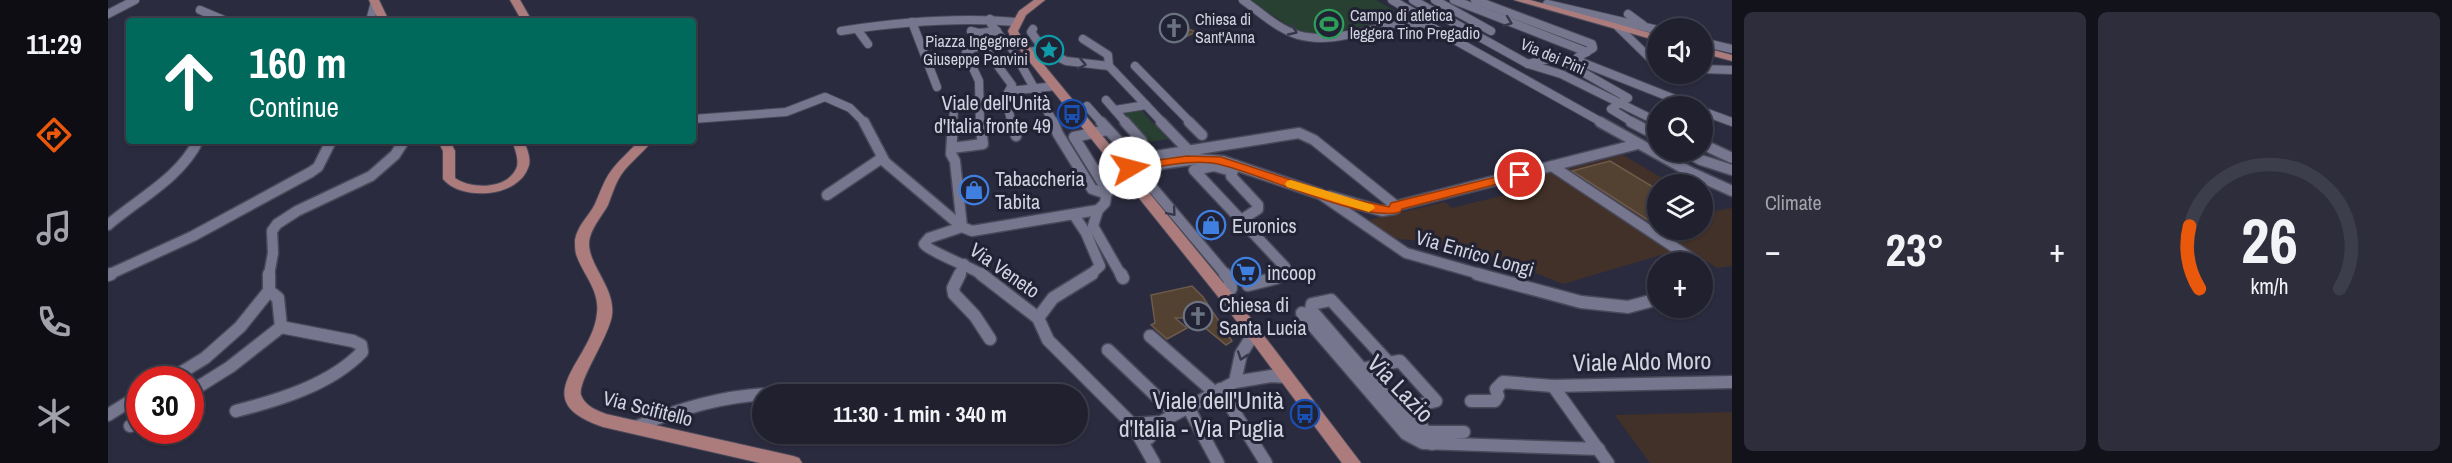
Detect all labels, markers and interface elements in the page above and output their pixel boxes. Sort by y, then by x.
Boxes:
place label: Campo di atletica leggera Tino Pregadio [1350,4,1480,44]
place label: Chiesa di Sant'Anna [1195,8,1256,48]
sports icon: Campo di atletica leggera Tino Pregadio [1313,8,1345,40]
church icon: Chiesa di Sant'Anna [1158,12,1190,44]
one-way arrow [1502,14,1513,27]
map controls [1647,18,1713,318]
button: sound [1647,18,1713,84]
one-way arrow [1286,24,1297,36]
text: 11:29 [26,26,82,62]
place label: Piazza Ingegnere Giuseppe Panvini [923,30,1028,70]
street label: Via dei Pini [1517,33,1589,79]
place icon: Piazza Ingegnere Giuseppe Panvini [1033,34,1065,66]
text: 160 m [249,35,347,91]
icon: ahead [150,42,228,120]
one-way arrow [1077,57,1087,70]
text: Continue [249,89,339,125]
place label: Viale dell'Unità d'Italia fronte 49 [934,89,1051,139]
button: search [1647,96,1713,162]
bus stop icon: Viale dell'Unità d'Italia fronte 49 [1056,98,1088,130]
icon: directions [33,114,75,156]
position arrow [1098,136,1162,200]
pin [1494,149,1545,200]
icon: arrive [1503,158,1536,191]
place label: Tabaccheria Tabita [995,165,1085,215]
shop icon: Tabaccheria Tabita [958,174,990,206]
button: layers [1647,174,1713,240]
text: Climate [1765,189,1822,216]
text: 26 [2241,198,2297,282]
one-way arrow [1165,205,1176,216]
icon: music [33,207,75,249]
shop icon: Euronics [1195,209,1227,241]
place label: Euronics [1232,212,1297,239]
text: 23° [1885,219,1945,280]
street label: Via Enrico Longi [1413,223,1537,283]
text: − [1765,228,1781,272]
text: + [2049,228,2065,272]
street label: Via Veneto [964,236,1046,304]
button: + [1647,252,1713,318]
supermarket icon: incoop [1230,256,1262,288]
place label: incoop [1267,259,1316,286]
text: km/h [2250,272,2288,301]
place label: Chiesa di Santa Lucia [1219,291,1307,341]
church icon: Chiesa di Santa Lucia [1182,300,1214,332]
icon: phone [33,301,75,343]
street label: Viale Aldo Moro [1572,344,1712,378]
street label: Via Lazio [1361,347,1441,429]
one-way arrow [1236,350,1249,361]
speed limit sign: 30 [126,366,204,444]
street label: Via Scifitello [600,384,696,432]
place label: Viale dell'Unità d'Italia - Via Puglia [1119,384,1284,444]
icon: climate [33,395,75,437]
bus stop icon: Viale dell'Unità d'Italia - Via Puglia [1289,398,1321,430]
text: 11:30 · 1 min · 340 m [833,399,1007,429]

